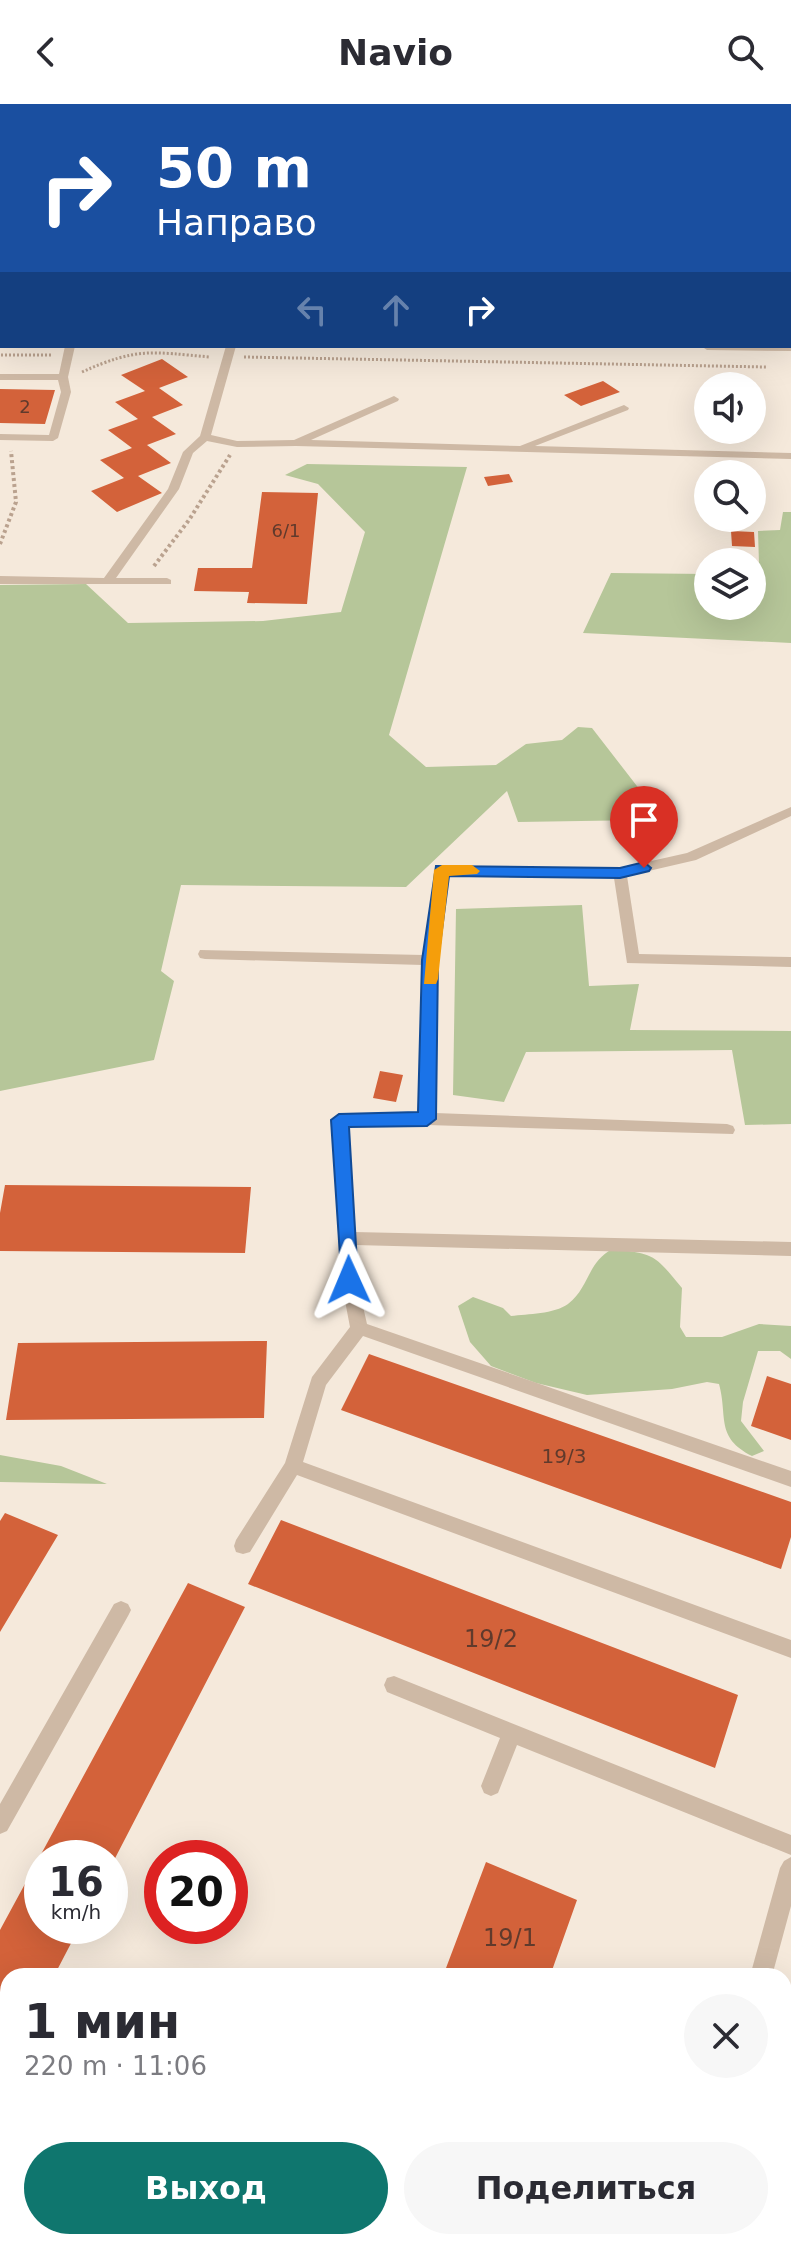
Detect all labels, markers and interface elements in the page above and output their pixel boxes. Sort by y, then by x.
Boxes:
icon: back [24,30,68,74]
icon: search [723,30,767,74]
text: Navio [338,32,453,73]
text: 50 m [156,135,312,200]
icon: right [24,136,128,240]
text: Направо [156,202,317,243]
icon: left [290,288,334,332]
icon: ahead [374,288,418,332]
icon: right [458,288,502,332]
map controls [694,372,766,620]
button: sound [694,372,766,444]
house number: 2 [19,396,31,417]
button: search [694,460,766,532]
house number: 6/1 [272,520,300,541]
button: layers [694,548,766,620]
pin [610,786,678,868]
icon: arrive [622,798,666,842]
position arrow [307,1238,391,1322]
house number: 19/3 [542,1444,586,1468]
house number: 19/2 [464,1625,518,1653]
speed limit sign: 20 [144,1840,248,1944]
text: 16 [48,1859,104,1905]
text: km/h [51,1900,101,1924]
house number: 19/1 [483,1924,537,1952]
text: 1 мин [24,1993,180,2049]
button: close [684,1994,768,2078]
text: 220 m · 11:06 [24,2051,207,2081]
button: Выход [24,2142,388,2234]
button: Поделиться [404,2142,768,2234]

